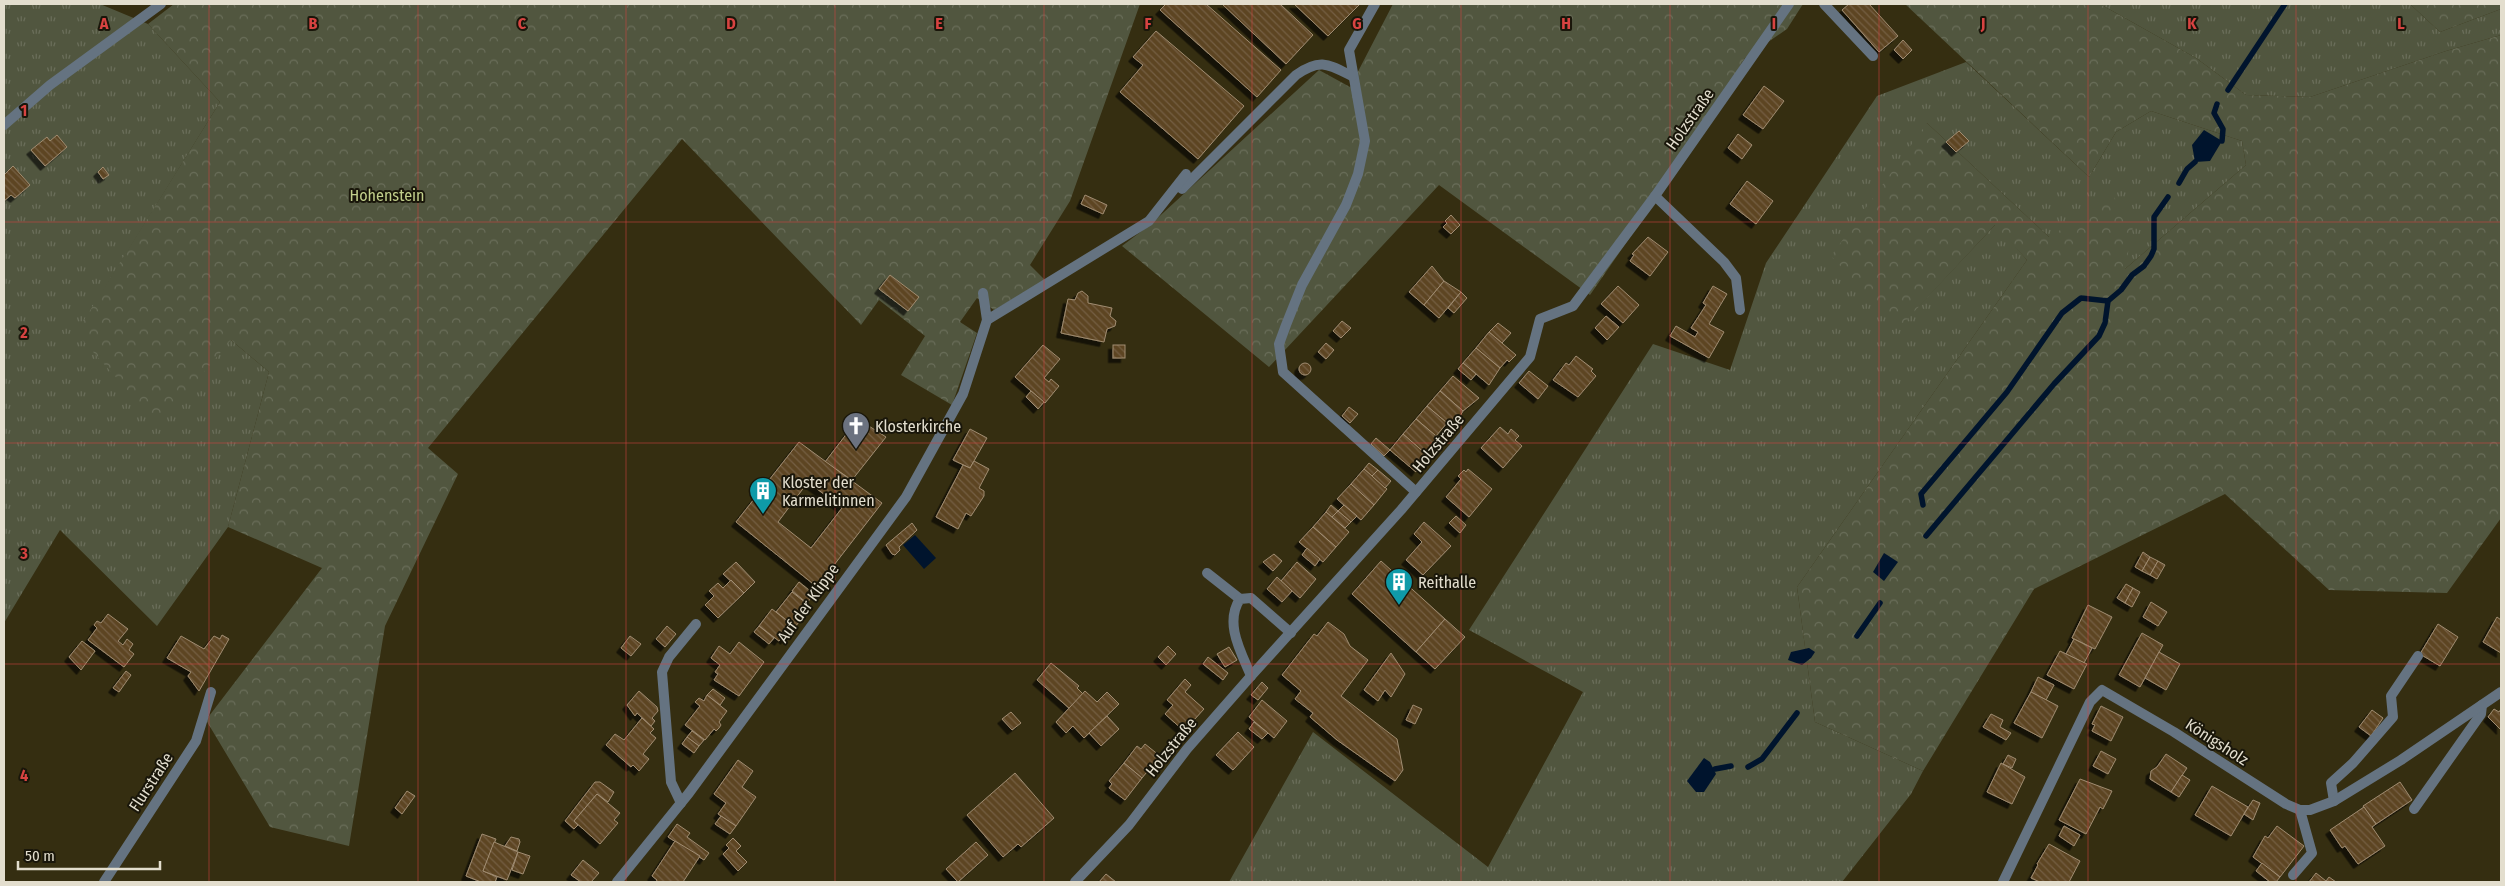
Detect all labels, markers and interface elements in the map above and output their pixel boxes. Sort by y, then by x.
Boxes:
text: A [99,14,109,33]
text: B [309,14,318,33]
text: C [518,14,527,33]
text: D [726,14,736,33]
text: E [935,14,943,33]
text: F [1144,14,1152,33]
text: G [1352,14,1362,33]
text: H [1561,14,1571,33]
text: I [1772,14,1776,33]
text: J [1980,14,1985,33]
text: K [2187,14,2197,33]
text: L [2397,14,2405,33]
street label: Holzstraße [1662,85,1718,153]
text: 1 [21,101,27,120]
park label: Hohenstein [349,186,425,205]
text: 2 [19,323,28,342]
street label: Holzstraße [1408,410,1468,476]
church icon: Klosterkirche [841,411,871,450]
place label: Klosterkirche [875,417,961,436]
place label: Kloster der Karmelitinnen [782,473,875,510]
building icon: Kloster der Karmelitinnen [748,476,778,515]
text: 3 [19,544,28,563]
street label: Auf der Klippe [773,560,843,646]
building icon: Reithalle [1384,567,1414,606]
place label: Reithalle [1418,573,1476,592]
street label: Holzstraße [1142,714,1201,780]
street label: Königsholz [2182,715,2252,769]
street label: Flurstraße [125,749,177,815]
text: 4 [20,766,28,785]
scale bar [18,838,160,870]
text: 50 m [25,847,55,865]

